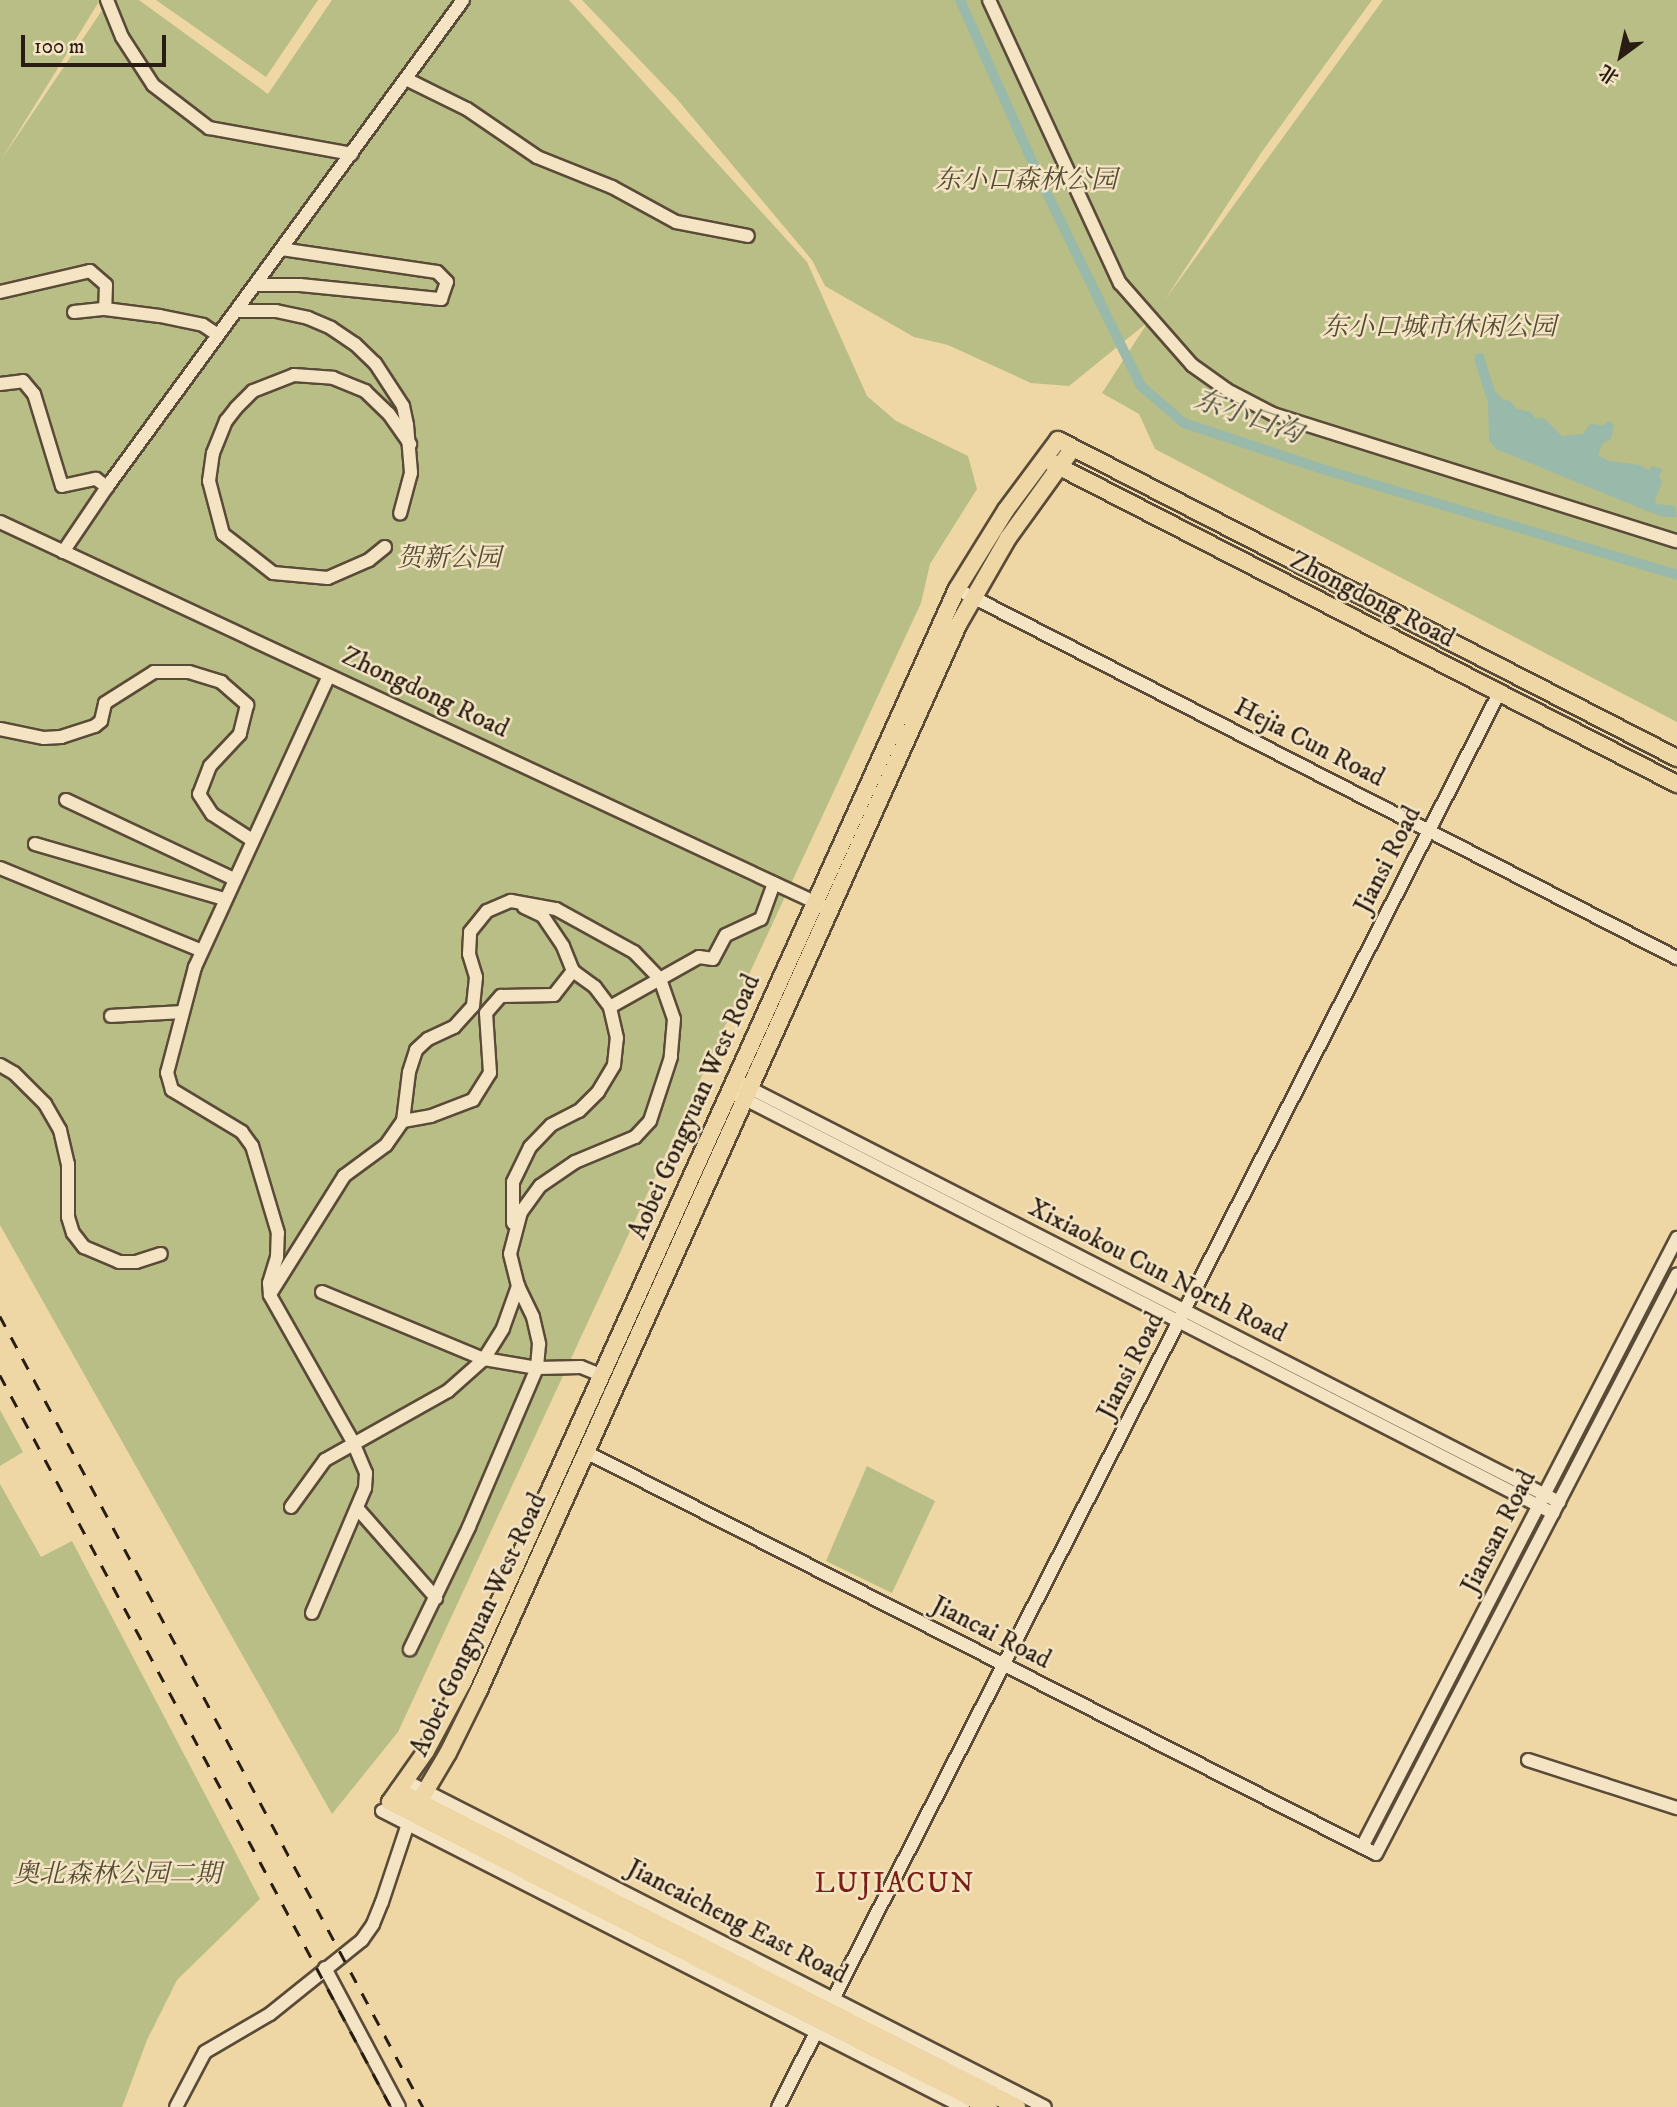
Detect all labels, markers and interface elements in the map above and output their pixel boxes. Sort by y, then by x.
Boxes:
scale bar [24,21,170,65]
north arrow [1586,21,1656,91]
text: 100 m [34,34,85,60]
text: 北 [1595,59,1624,89]
park label: 东小口森林公园 [935,165,1117,197]
park label: 东小口城市休闲公园 [1322,312,1556,344]
water label: 东小口沟 [1190,383,1306,451]
park label: 贺新公园 [397,543,501,575]
street label: Zhongdong Road [1285,545,1459,655]
street label: Zhongdong Road [337,641,513,745]
street label: Hejia Cun Road [1229,692,1389,794]
street label: Jiansi Road [1348,801,1428,919]
street label: Aobei Gongyuan West Road [622,970,768,1244]
street label: Xixiaokou Cun North Road [1023,1192,1291,1350]
street label: Jiansi Road [1091,1307,1171,1425]
street label: Jiansan Road [1455,1465,1543,1599]
street label: Aobei Gongyuan West Road [404,1489,554,1761]
street label: Jiancai Road [926,1590,1056,1676]
street label: Jiancaicheng East Road [622,1853,852,1991]
park label: 奥北森林公园二期 [13,1859,221,1891]
district label: LUJIACUN [815,1867,975,1901]

